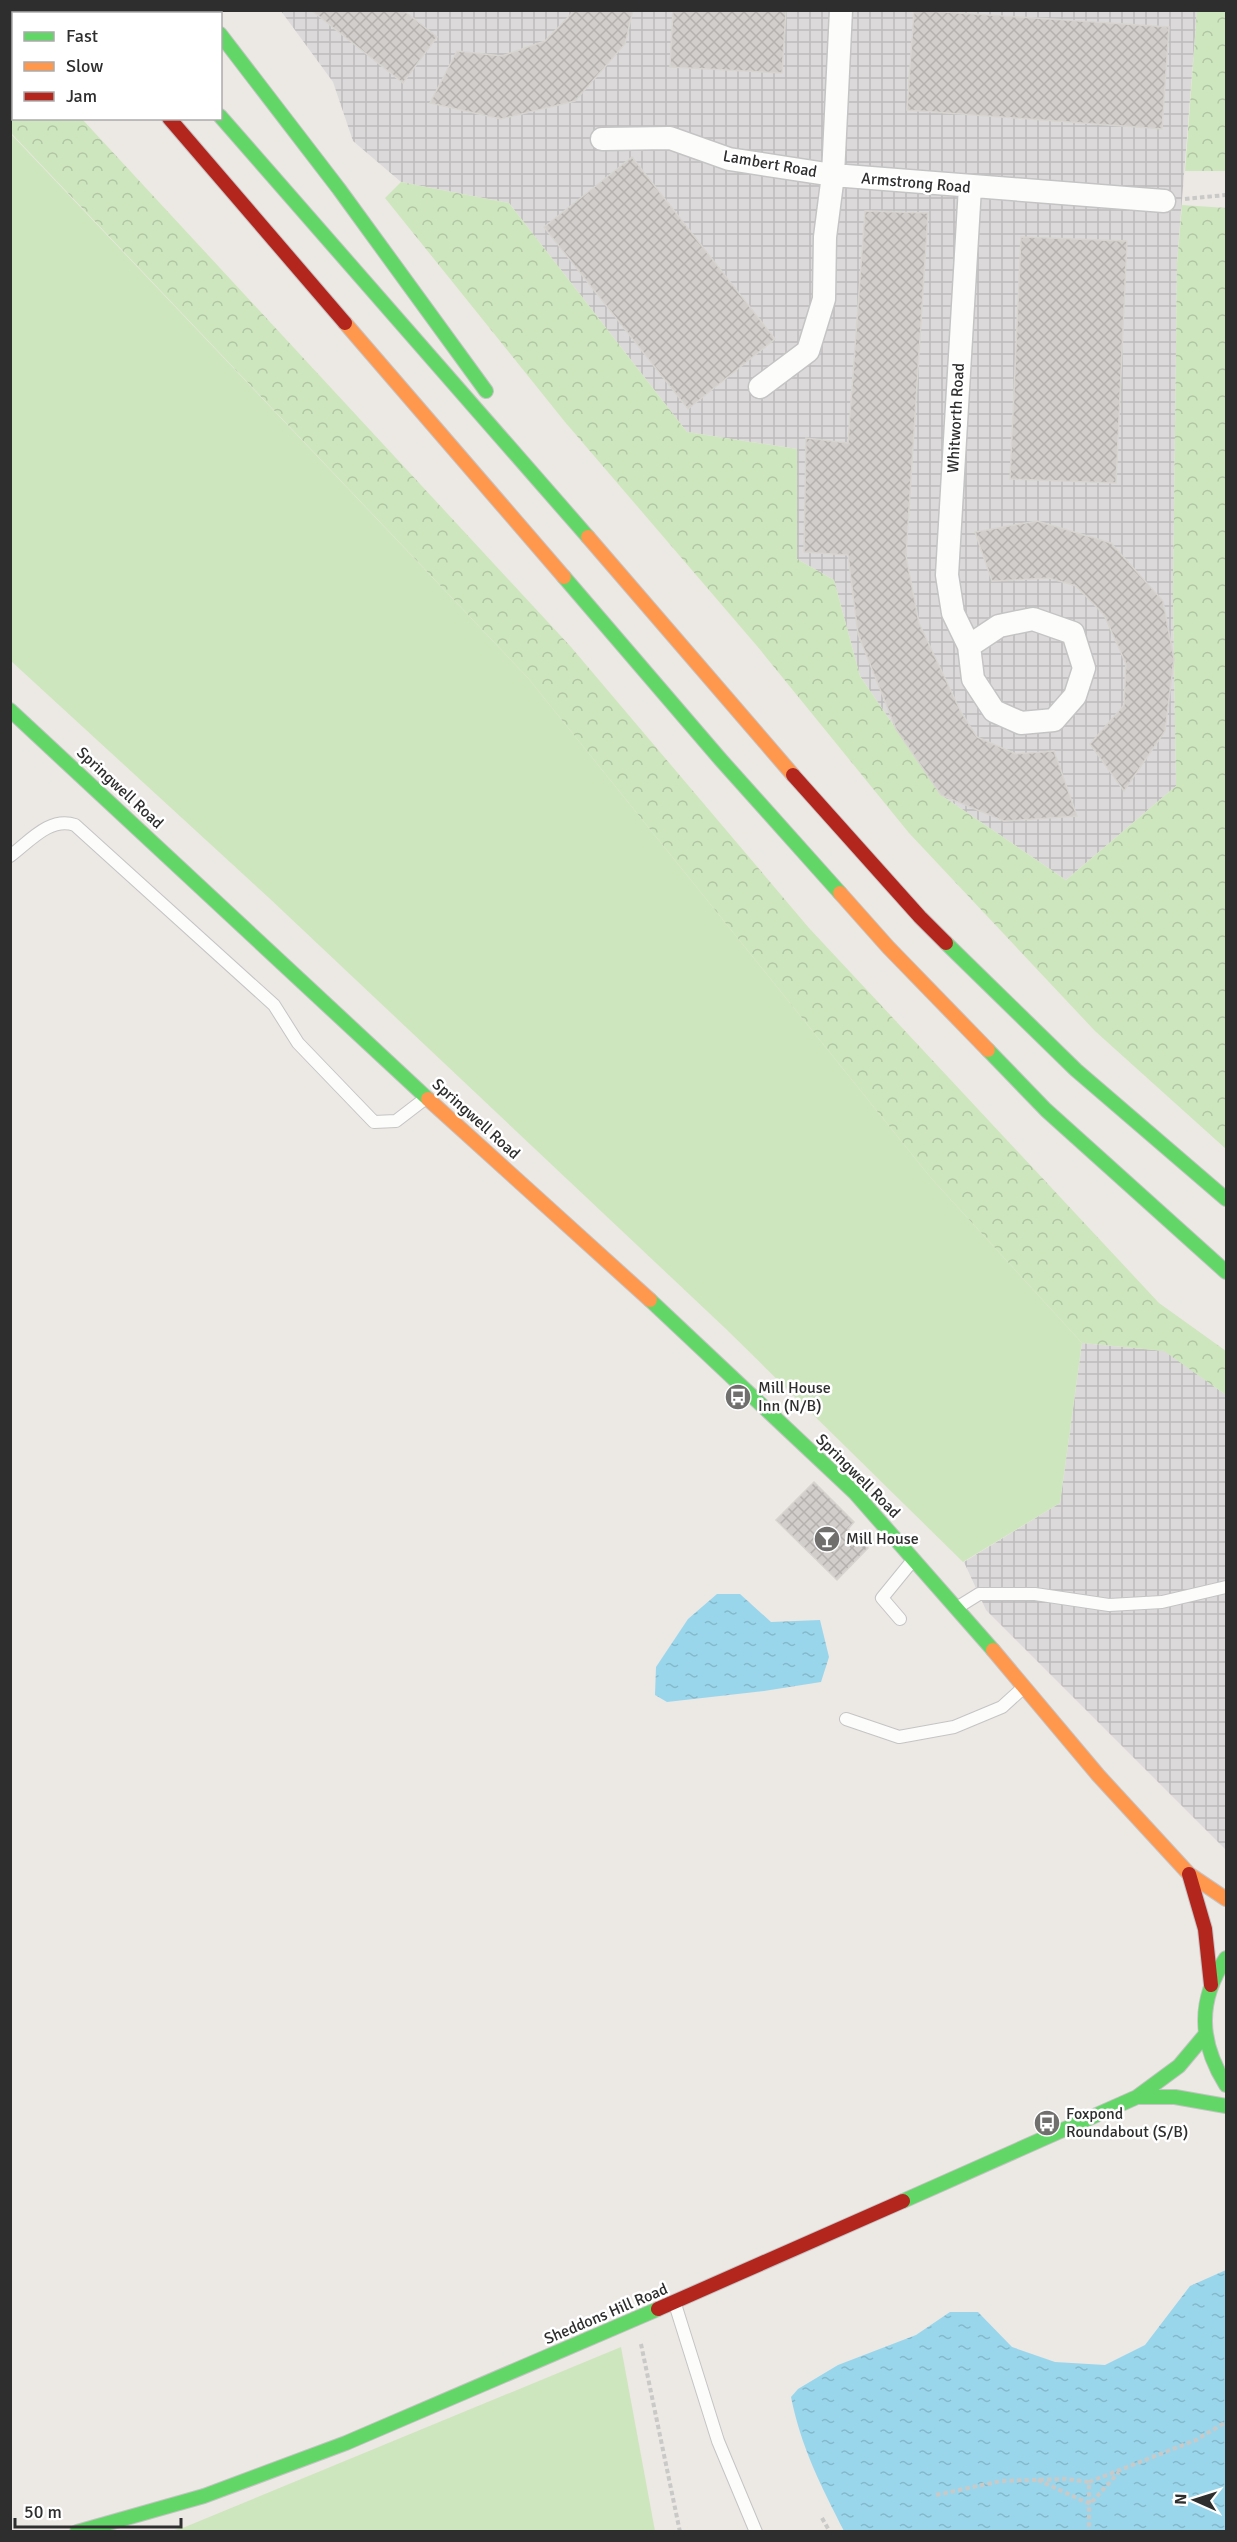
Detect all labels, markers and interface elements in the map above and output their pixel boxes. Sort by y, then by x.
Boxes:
legend [12,12,222,120]
text: Fast [66,25,98,47]
text: Slow [66,55,103,77]
text: Jam [66,85,97,107]
street label: Lambert Road [721,146,819,182]
street label: Armstrong Road [860,168,972,198]
street label: Whitworth Road [943,362,969,474]
street label: Springwell Road [72,743,168,833]
street label: Springwell Road [428,1074,524,1164]
place label: Mill House Inn (N/B) [758,1378,831,1416]
bus stop icon: Mill House Inn (N/B) [723,1382,753,1412]
street label: Springwell Road [812,1430,904,1522]
bar icon: Mill House [812,1524,842,1554]
place label: Mill House [846,1529,919,1549]
place label: Foxpond Roundabout (S/B) [1066,2104,1188,2142]
bus stop icon: Foxpond Roundabout (S/B) [1032,2108,1062,2138]
street label: Sheddons Hill Road [541,2279,671,2349]
north arrow [1165,2470,1225,2530]
scale bar [15,2491,182,2529]
text: N [1171,2493,1191,2505]
text: 50 m [24,2501,62,2523]

